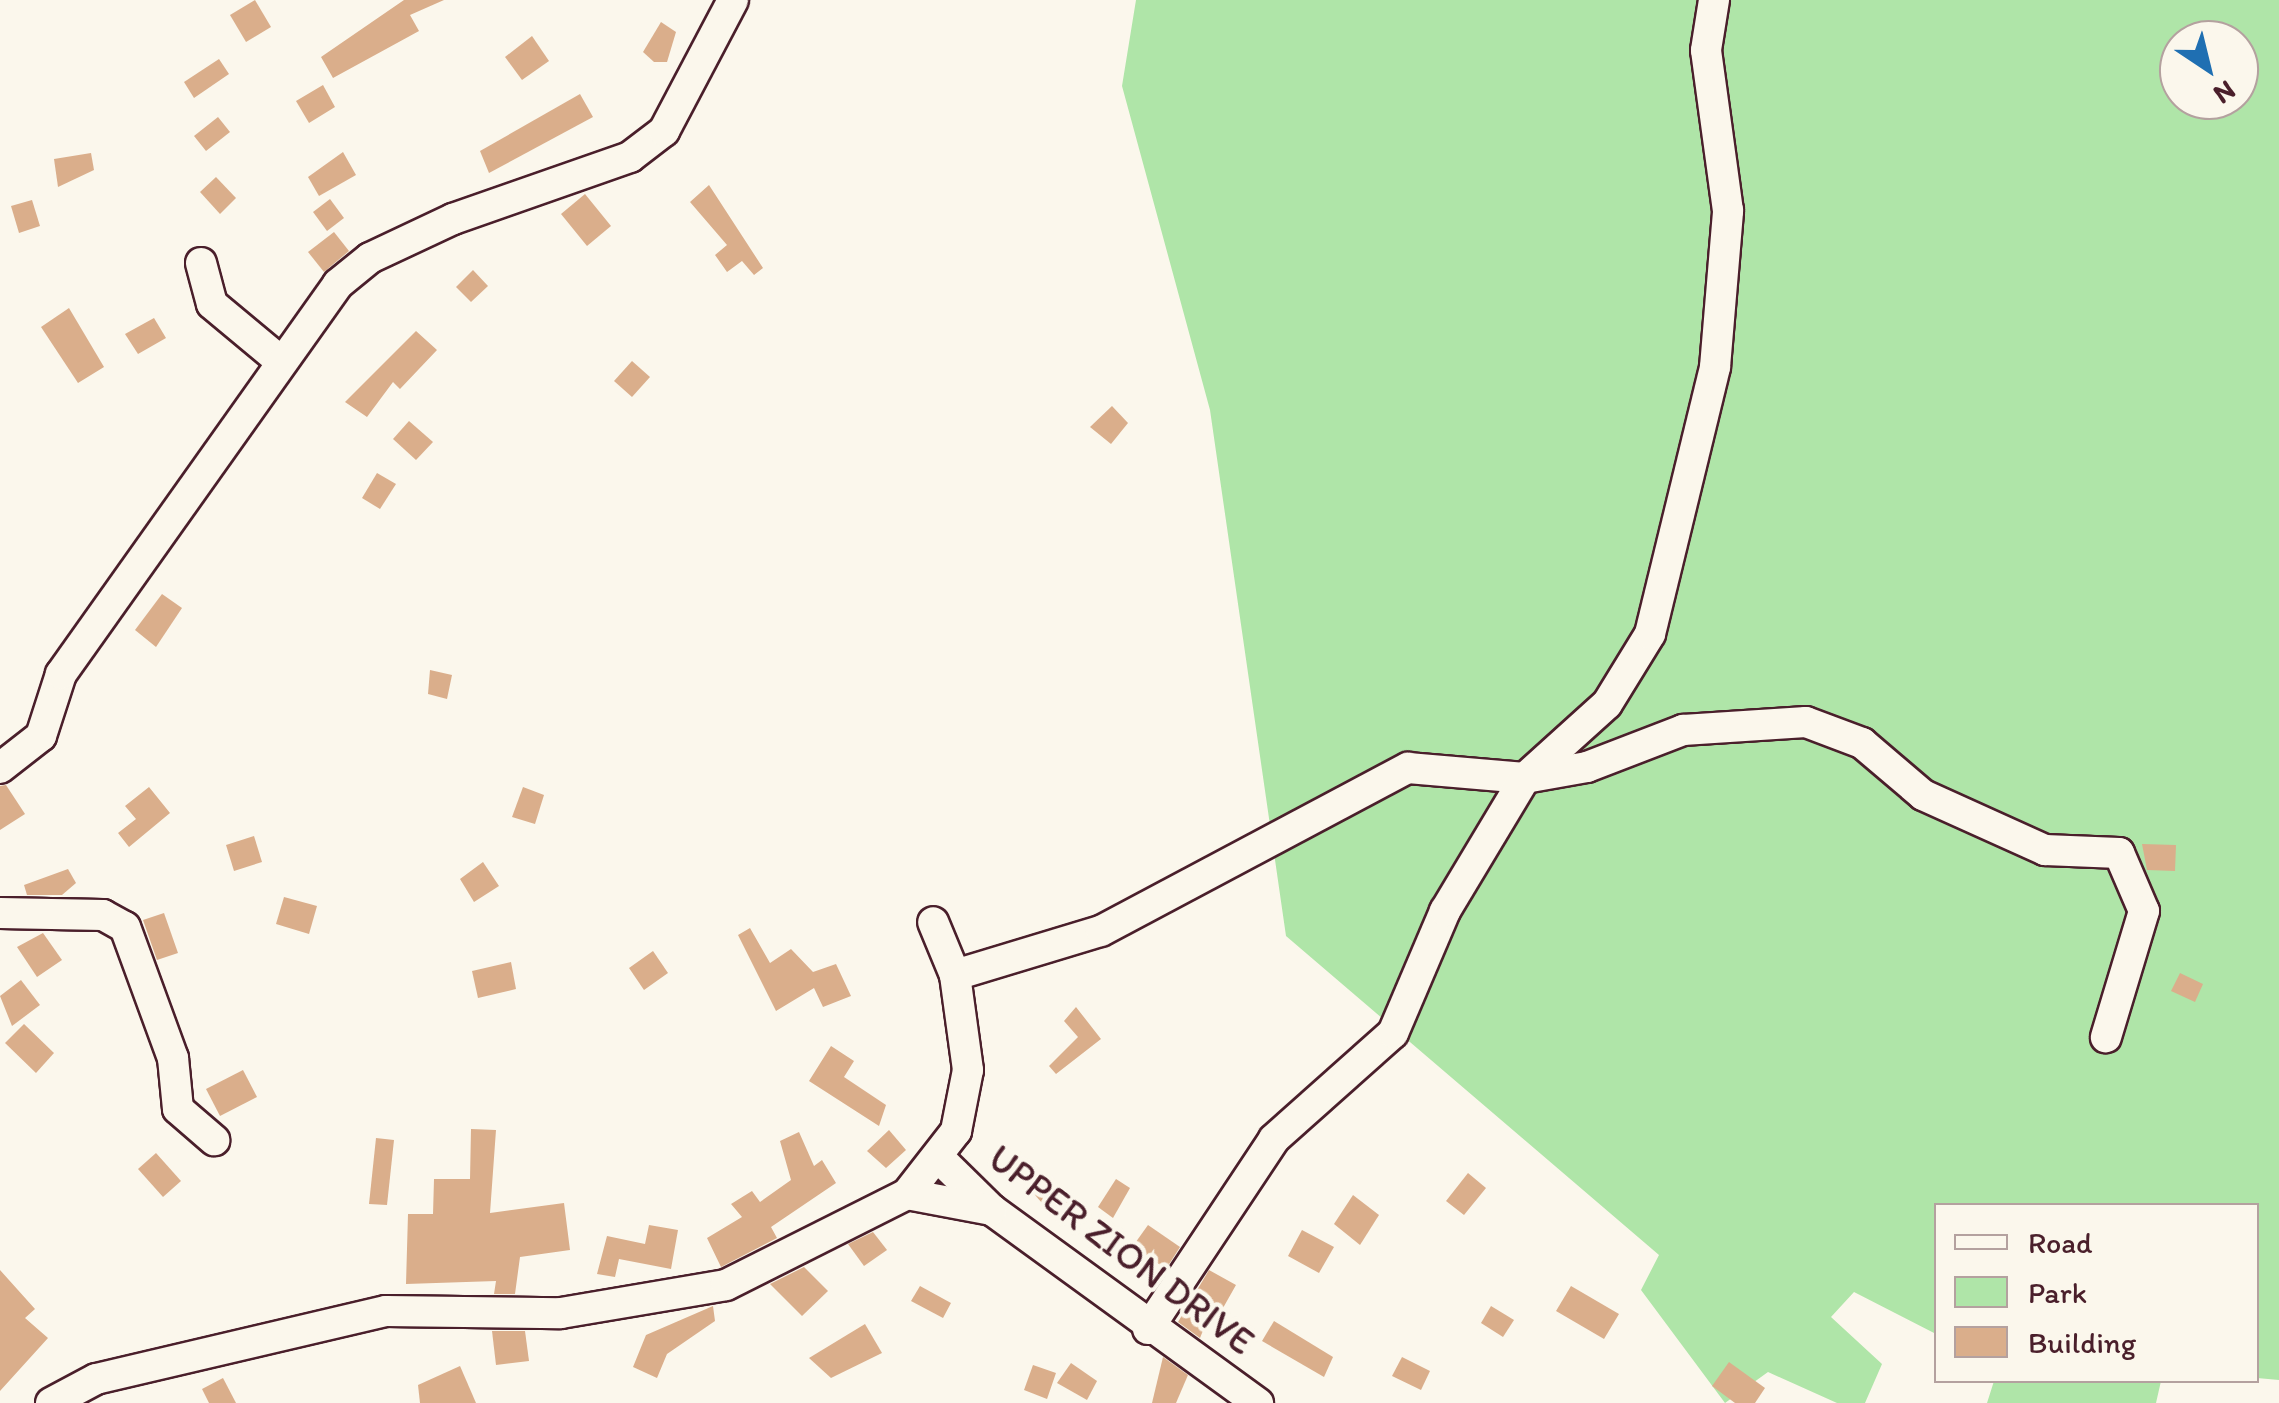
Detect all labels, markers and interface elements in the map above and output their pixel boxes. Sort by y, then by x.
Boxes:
north arrow [2159,20,2259,120]
text: N [2208,74,2243,112]
street label: UPPER ZION DRIVE [977,1134,1265,1366]
legend [1934,1203,2259,1383]
text: Road [2028,1224,2093,1261]
text: Park [2028,1274,2087,1311]
text: Building [2028,1324,2136,1361]

